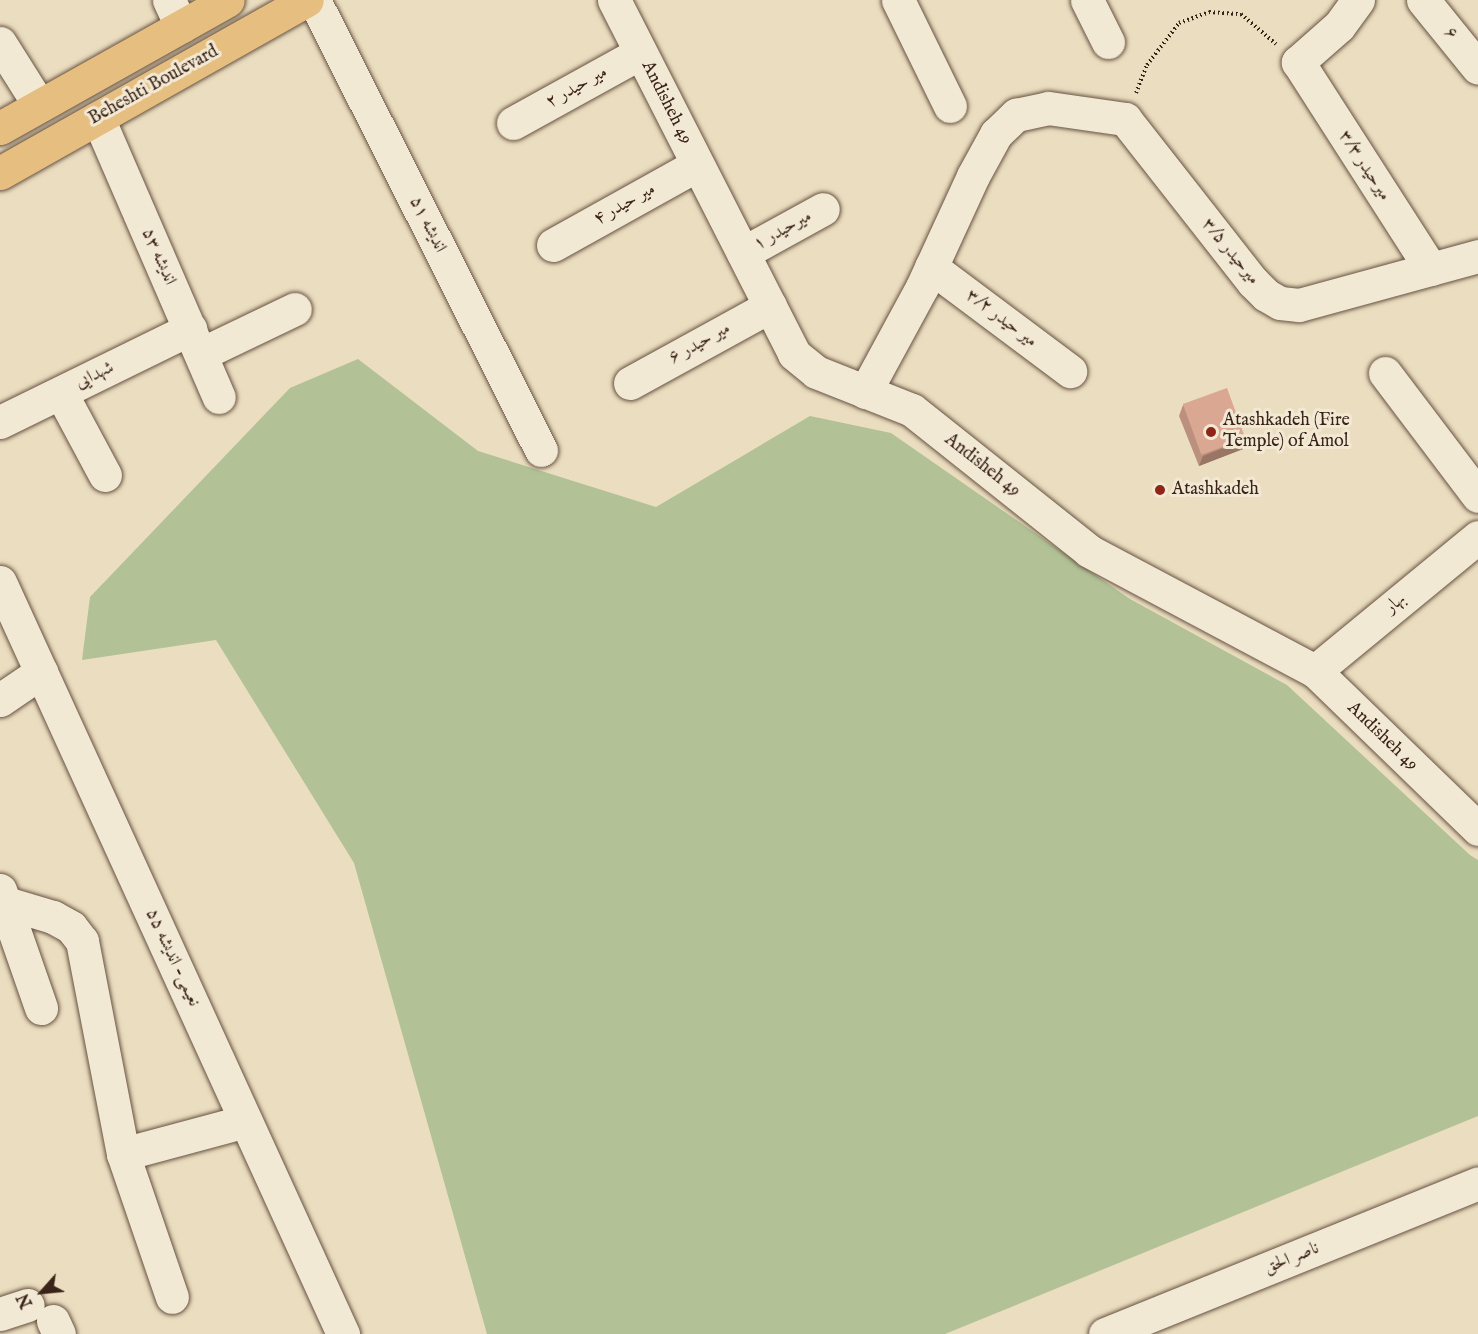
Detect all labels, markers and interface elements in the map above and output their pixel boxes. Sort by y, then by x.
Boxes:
street label: ۶ [1438,23,1462,45]
street label: Beheshti Boulevard [86,41,222,131]
street label: Andisheh 49 [636,58,696,148]
street label: میر حیدر ۲ [542,62,612,114]
street label: میرحیدر ۳/۳ [1333,127,1395,205]
street label: میر حیدر ۴ [590,179,660,231]
street label: اندیشه ۵۱ [404,193,450,257]
street label: میرحیدر ۱ [750,206,816,256]
street label: میرحیدر ۳/۵ [1196,214,1264,290]
street label: اندیشه ۵۳ [136,225,180,289]
street label: میر حیدر ۳/۲ [961,285,1041,353]
street label: میر حیدر ۶ [665,318,735,370]
street label: شهدایی [72,358,118,394]
place label: Atashkadeh (Fire Temple) of Amol [1223,411,1350,454]
marker: Atashkadeh (Fire Temple) of Amol [1204,425,1218,439]
street label: Andisheh 49 [940,430,1024,502]
place label: Atashkadeh [1172,479,1259,501]
marker: Atashkadeh [1153,483,1167,497]
street label: بهار [1381,589,1411,619]
street label: Andisheh 49 [1342,698,1422,776]
street label: نعیمی- اندیشه ۵۵ [140,905,204,1011]
street label: ناصر الحق [1261,1238,1323,1280]
north arrow [12,1262,72,1322]
text: N [14,1289,38,1311]

